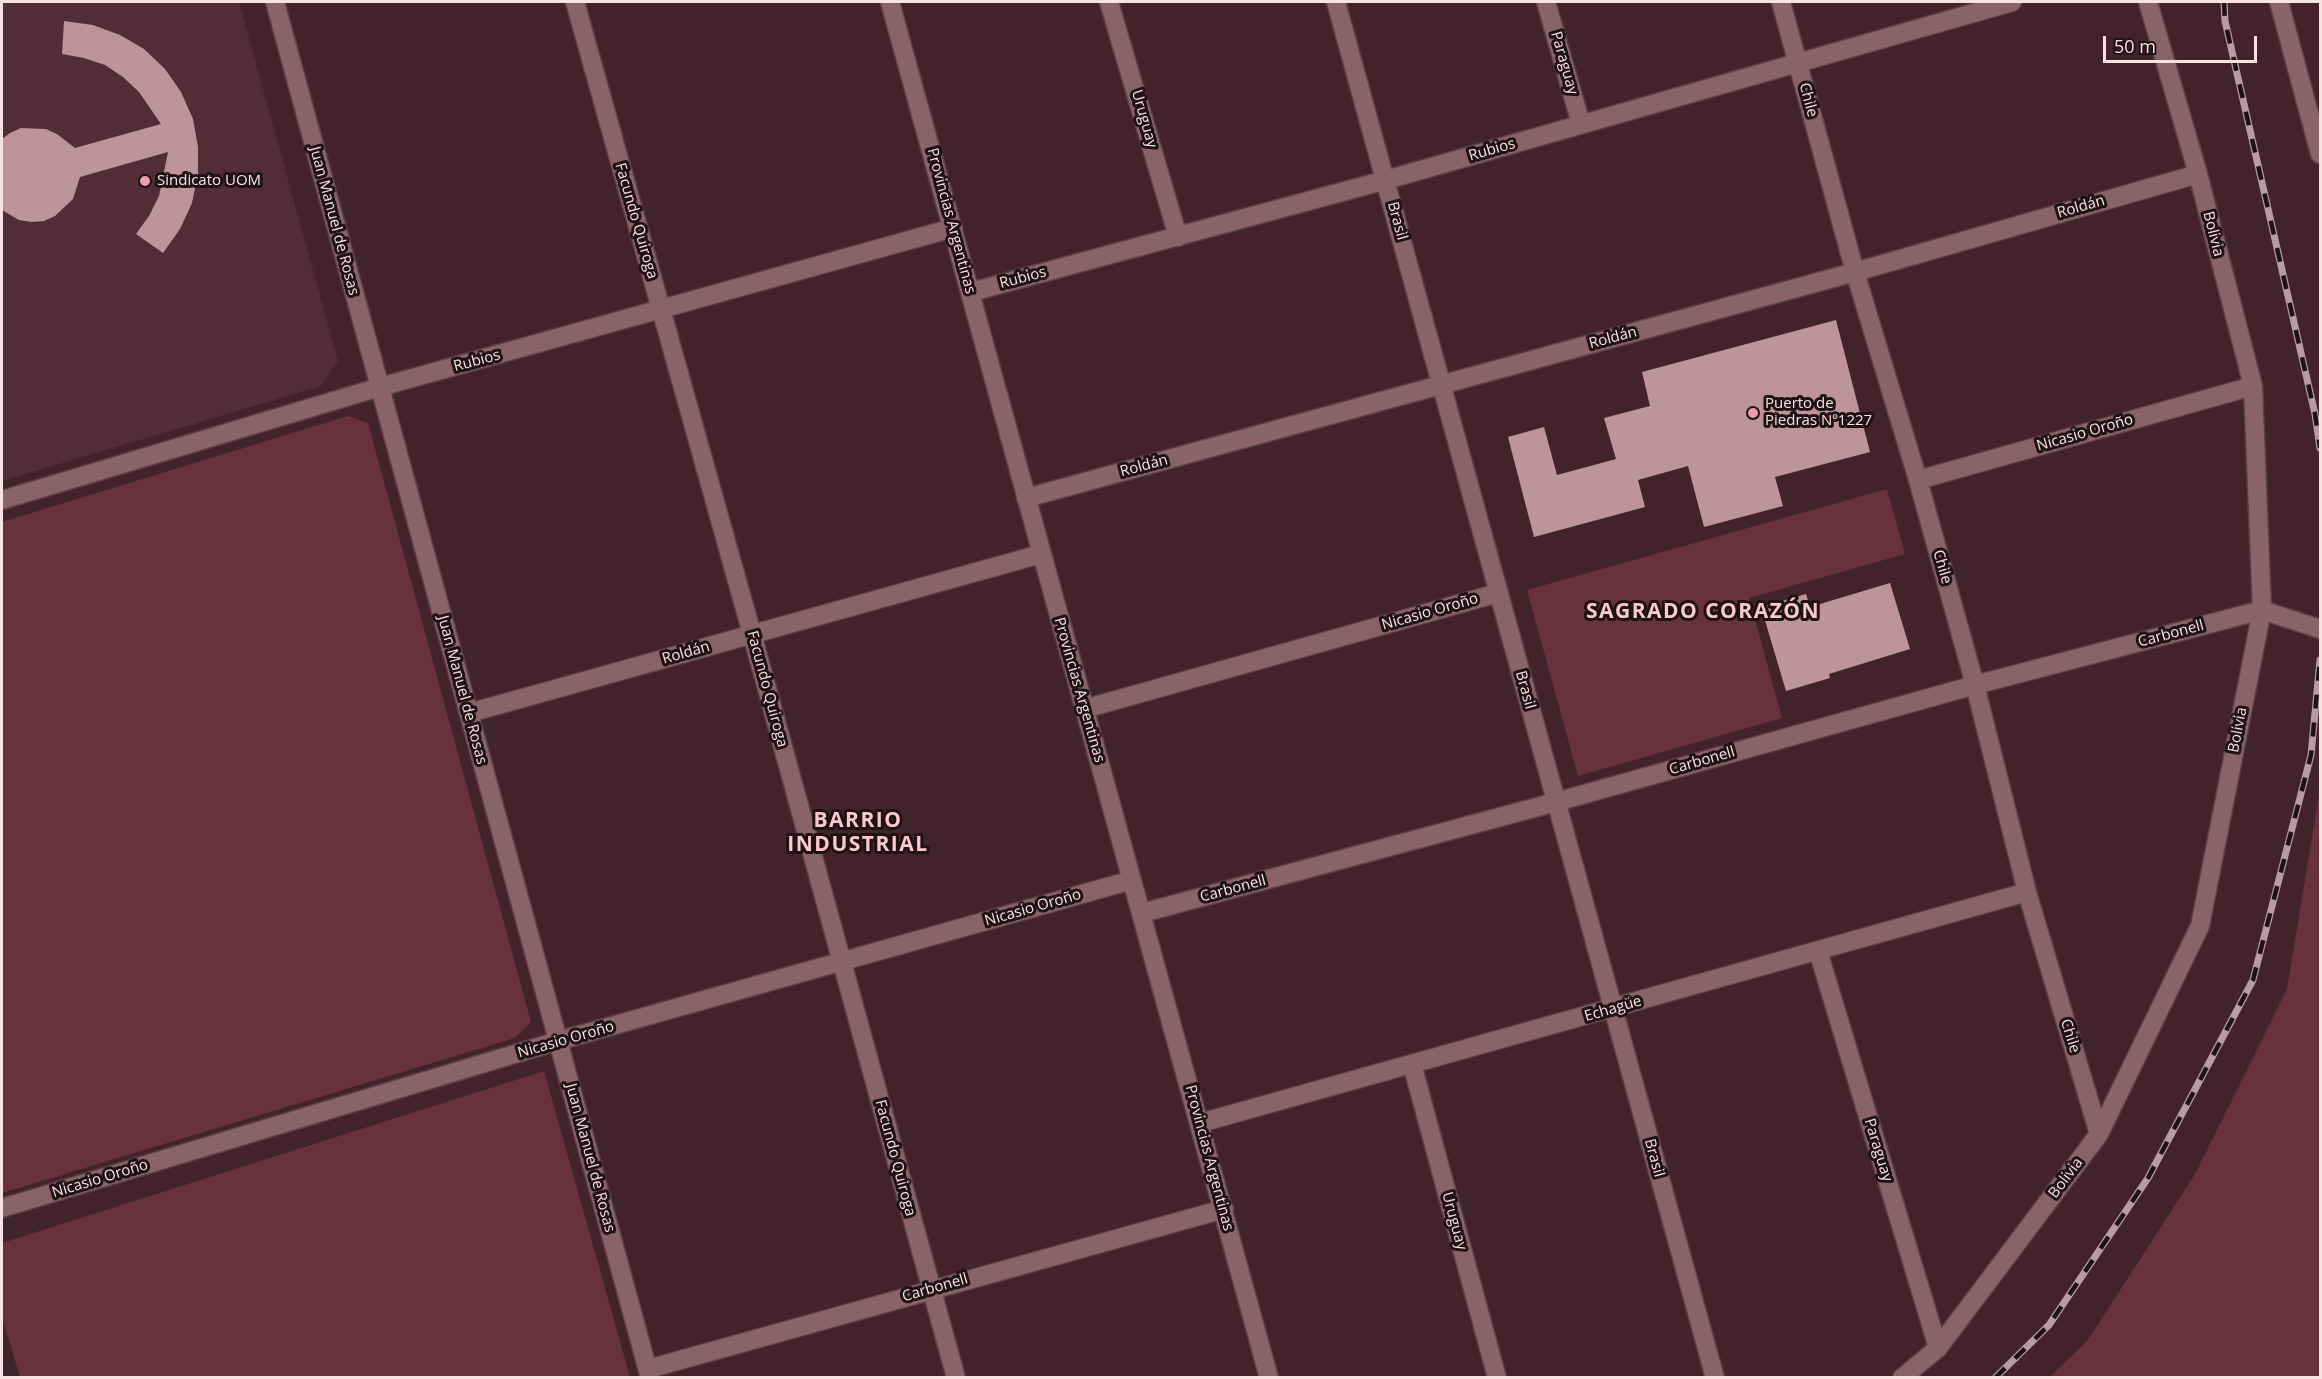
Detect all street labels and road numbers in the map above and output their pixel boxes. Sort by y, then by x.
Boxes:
street label: Paraguay [1546,29,1582,97]
street label: Chile [1795,81,1821,119]
street label: Uruguay [1127,88,1161,150]
street label: Rubios [1467,135,1517,165]
street label: Juan Manuel de Rosas [305,145,363,297]
street label: Provincias Argentinas [923,146,979,296]
street label: Facundo Quiroga [611,161,661,281]
street label: Roldán [2055,192,2107,222]
street label: Brasil [1383,200,1411,242]
street label: Bolivia [2199,210,2227,258]
street label: Rubios [998,263,1048,293]
street label: Roldán [1587,323,1639,353]
street label: Rubios [452,346,502,376]
street label: Nicasio Oroño [2035,411,2135,455]
street label: Roldán [1118,451,1170,481]
street label: Chile [1929,548,1955,586]
street label: Nicasio Oroño [1380,590,1480,634]
street label: Juan Manuel de Rosas [433,614,491,766]
street label: Provincias Argentinas [1050,615,1108,765]
street label: Carbonell [2136,617,2206,651]
street label: Facundo Quiroga [743,629,791,749]
street label: Roldán [660,638,712,668]
street label: Brasil [1511,669,1539,711]
street label: Bolivia [2225,706,2251,754]
street label: Carbonell [1667,743,1737,779]
street label: Carbonell [1198,872,1268,906]
street label: Nicasio Oroño [983,886,1083,930]
street label: Echagüe [1582,992,1644,1026]
street label: Chile [2056,1017,2084,1055]
street label: Nicasio Oroño [516,1018,616,1062]
street label: Juan Manuel de Rosas [561,1082,619,1234]
street label: Provincias Argentinas [1181,1083,1237,1233]
street label: Facundo Quiroga [871,1098,919,1218]
street label: Paraguay [1860,1116,1896,1184]
street label: Brasil [1640,1137,1668,1179]
street label: Bolivia [2045,1154,2087,1202]
street label: Nicasio Oroño [50,1156,150,1202]
street label: Uruguay [1438,1190,1470,1252]
street label: Carbonell [900,1270,970,1306]

